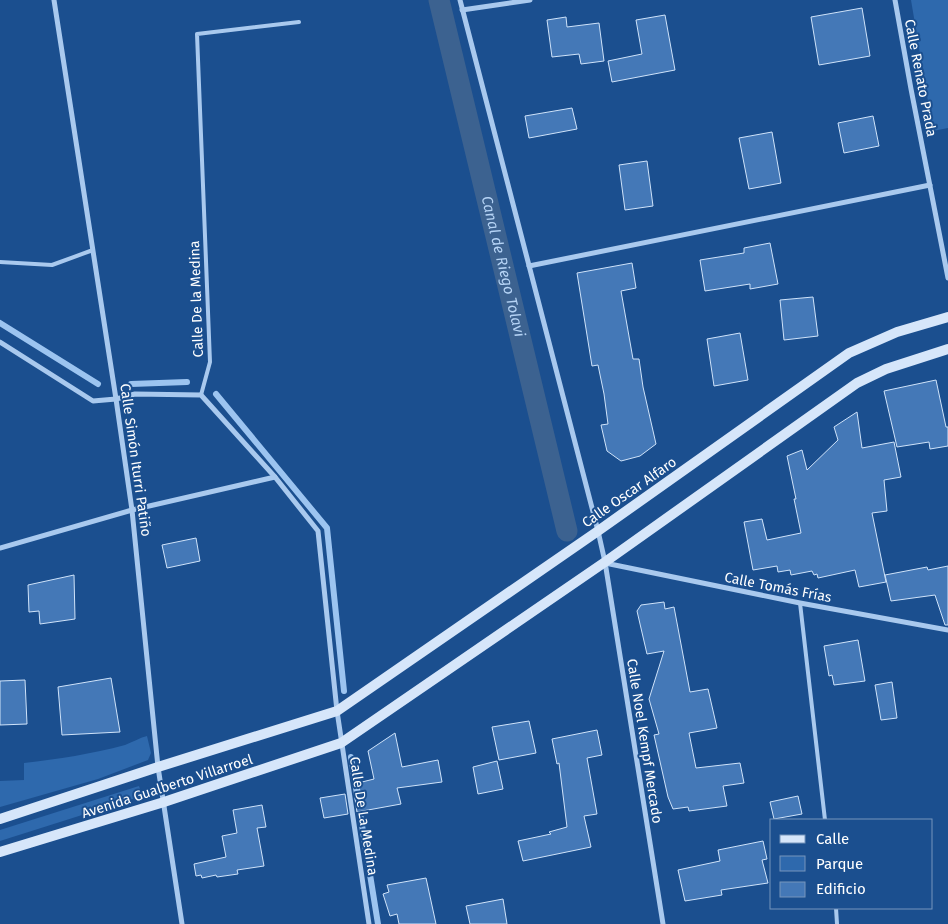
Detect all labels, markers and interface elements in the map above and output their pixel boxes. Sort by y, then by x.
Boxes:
street label: Calle Renato Prada [901,18,940,138]
water label: Canal de Riego Tolavi [478,194,529,339]
street label: Calle De la Medina [186,240,207,358]
street label: Calle Simón Iturri Patiño [116,382,155,538]
street label: Calle Oscar Alfaro [579,453,680,531]
street label: Calle Tomás Frías [723,569,833,606]
street label: Calle Noel Kempf Mercado [623,658,666,825]
street label: Avenida Gualberto Villarroel [80,751,255,822]
street label: Calle De La Medina [346,756,381,877]
legend [770,819,933,909]
text: Calle [816,830,849,848]
text: Parque [816,855,863,873]
text: Edificio [816,880,866,898]

